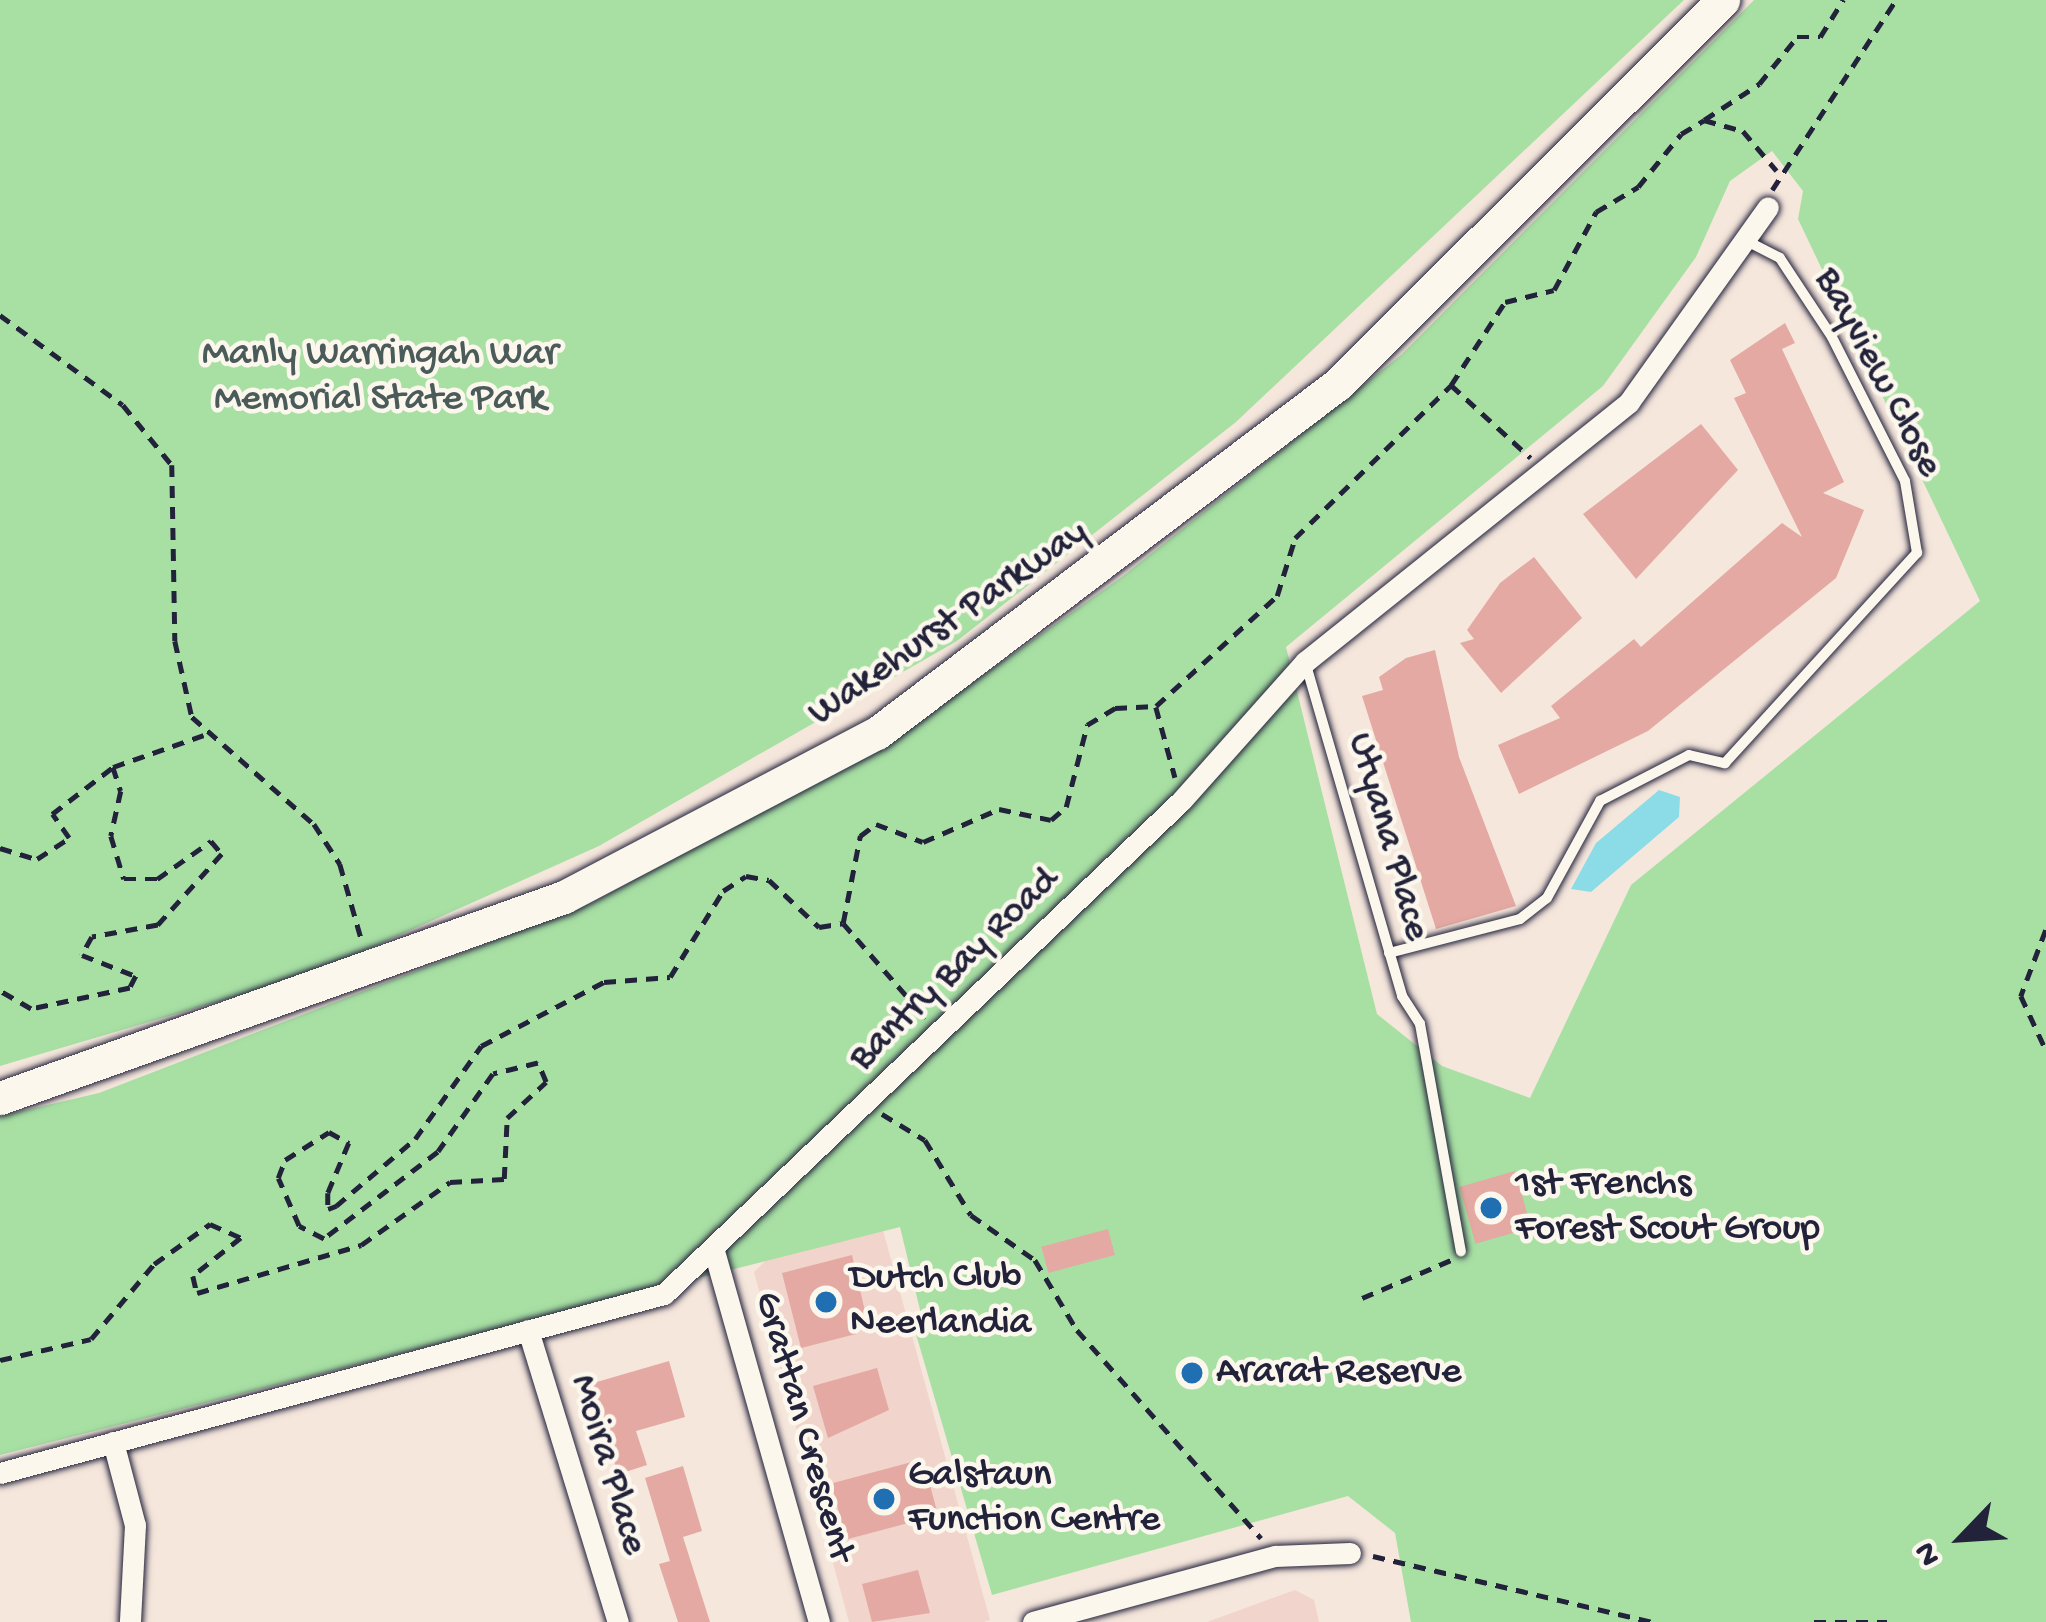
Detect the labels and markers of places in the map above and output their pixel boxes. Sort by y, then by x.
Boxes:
place label: 1st Frenchs Forest Scout Group [1515,1163,1820,1254]
marker: 1st Frenchs Forest Scout Group [1478,1195,1504,1221]
place label: Dutch Club Neerlandia [850,1257,1031,1348]
marker: Dutch Club Neerlandia [813,1289,839,1315]
place label: Ararat Reserve [1216,1350,1461,1396]
marker: Ararat Reserve [1179,1360,1205,1386]
place label: Galstaun Function Centre [908,1454,1160,1545]
marker: Galstaun Function Centre [871,1486,897,1512]

